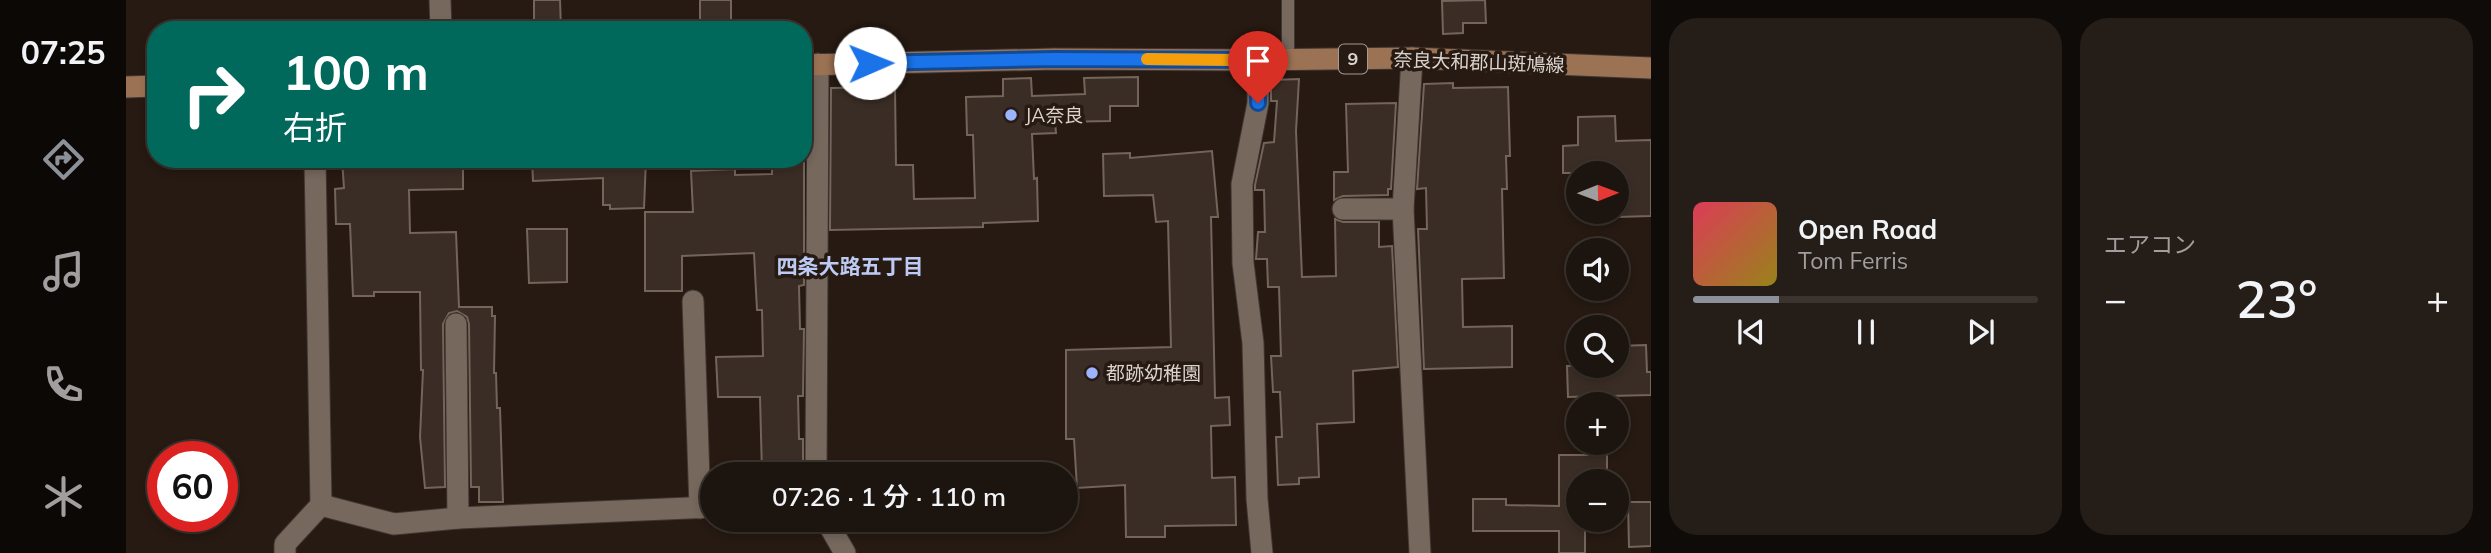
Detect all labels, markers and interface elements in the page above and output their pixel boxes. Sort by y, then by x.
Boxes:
position arrow [833,26,907,100]
pin [1228,31,1288,103]
text: 07:25 [21,32,105,72]
text: 100 m [283,41,429,102]
icon: arrive [1239,42,1277,80]
road number: 9 [1339,44,1367,74]
street label: 奈良大和郡山斑鳩線 [1393,47,1565,77]
icon: right [168,49,259,140]
place label: JA奈良 [1025,103,1083,127]
text: 右折 [283,107,347,147]
marker: JA奈良 [1003,107,1019,123]
icon: directions [39,135,88,184]
north arrow [1566,161,1629,224]
map controls [1566,161,1629,532]
text: Open Road [1798,213,1937,246]
text: エアコン [2104,230,2196,259]
button: sound [1566,238,1629,301]
text: Tom Ferris [1798,246,1908,275]
icon: music [39,247,88,296]
district label: 四条大路五丁目 [777,253,924,279]
text: 23° [2236,266,2317,331]
text: − [2104,275,2127,323]
text: + [2426,275,2449,323]
icon: previous [1732,313,1770,351]
icon: pause [1847,313,1885,351]
icon: next [1962,313,2000,351]
button: search [1566,315,1629,378]
icon: phone [39,360,88,409]
place label: 都跡幼稚園 [1106,361,1201,385]
marker: 都跡幼稚園 [1084,365,1100,381]
button: + [1566,392,1629,455]
speed limit sign: 60 [147,441,238,532]
button: − [1566,469,1629,532]
icon: climate [39,472,88,521]
text: 07:26 · 1 分 · 110 m [772,480,1006,513]

